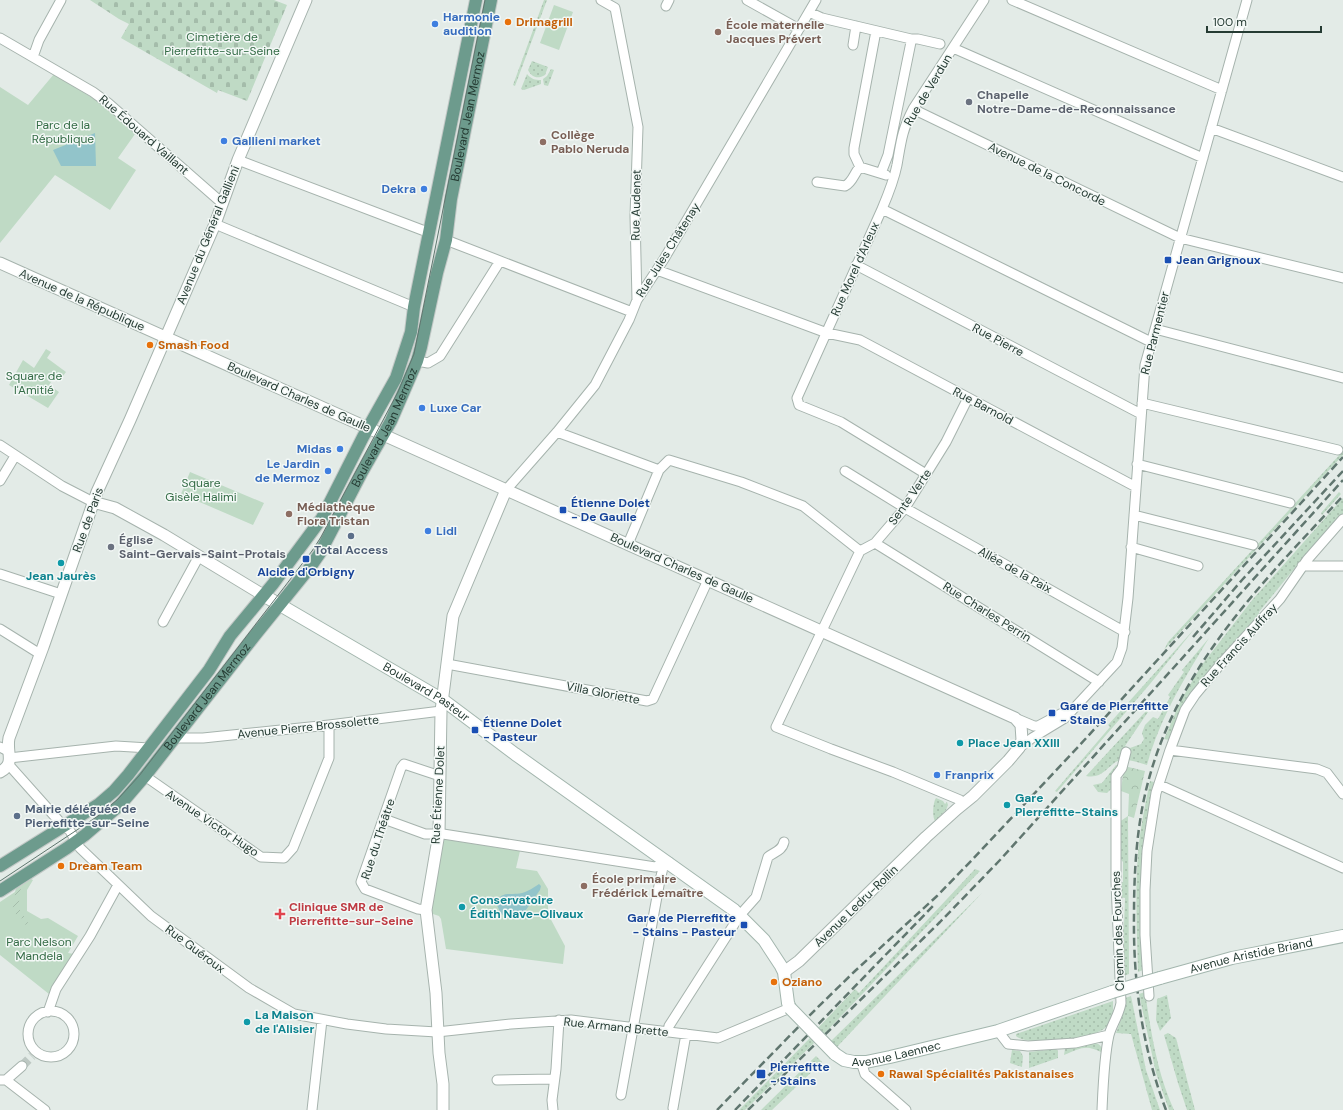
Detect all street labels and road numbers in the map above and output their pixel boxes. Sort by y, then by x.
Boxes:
street label: Boulevard Jean Mermoz [447,50,488,183]
street label: Rue de Verdun [900,51,956,129]
street label: Rue Édouard Vaillant [96,92,192,179]
street label: Avenue de la Concorde [985,139,1109,210]
street label: Avenue du Général Gallieni [173,163,243,307]
street label: Rue Audenet [627,169,645,241]
street label: Rue Jules Châtenay [632,199,704,300]
street label: Rue Morel d'Arleux [827,219,883,319]
street label: Avenue de la République [17,265,148,335]
street label: Rue Parmentier [1137,289,1173,376]
street label: Rue Pierre [969,320,1027,360]
street label: Boulevard Charles de Gaulle [225,358,373,436]
street label: Boulevard Jean Mermoz [348,365,421,490]
street label: Rue Barnold [950,383,1016,429]
street label: Sente Verte [885,466,935,528]
street label: Rue de Paris [69,485,107,555]
street label: Boulevard Charles de Gaulle [608,529,756,607]
street label: Allée de la Paix [975,543,1055,597]
street label: Rue Charles Perrin [940,578,1034,646]
street label: Rue Francis Auffray [1197,599,1281,690]
street label: Boulevard Jean Mermoz [160,640,254,754]
street label: Boulevard Pasteur [380,659,473,726]
street label: Villa Gloriette [565,678,641,708]
street label: Avenue Pierre Brossolette [236,712,380,742]
street label: Rue Étienne Dolet [427,745,449,845]
street label: Avenue Victor Hugo [162,786,262,860]
street label: Rue du Théâtre [357,796,399,881]
street label: Avenue Ledru-Rollin [810,862,902,950]
street label: Chemin des Fourches [1108,870,1128,992]
street label: Rue Guéroux [162,921,228,977]
street label: Avenue Aristide Briand [1188,934,1314,977]
street label: Rue Armand Brette [563,1014,669,1040]
street label: Avenue Laennec [851,1037,943,1070]

